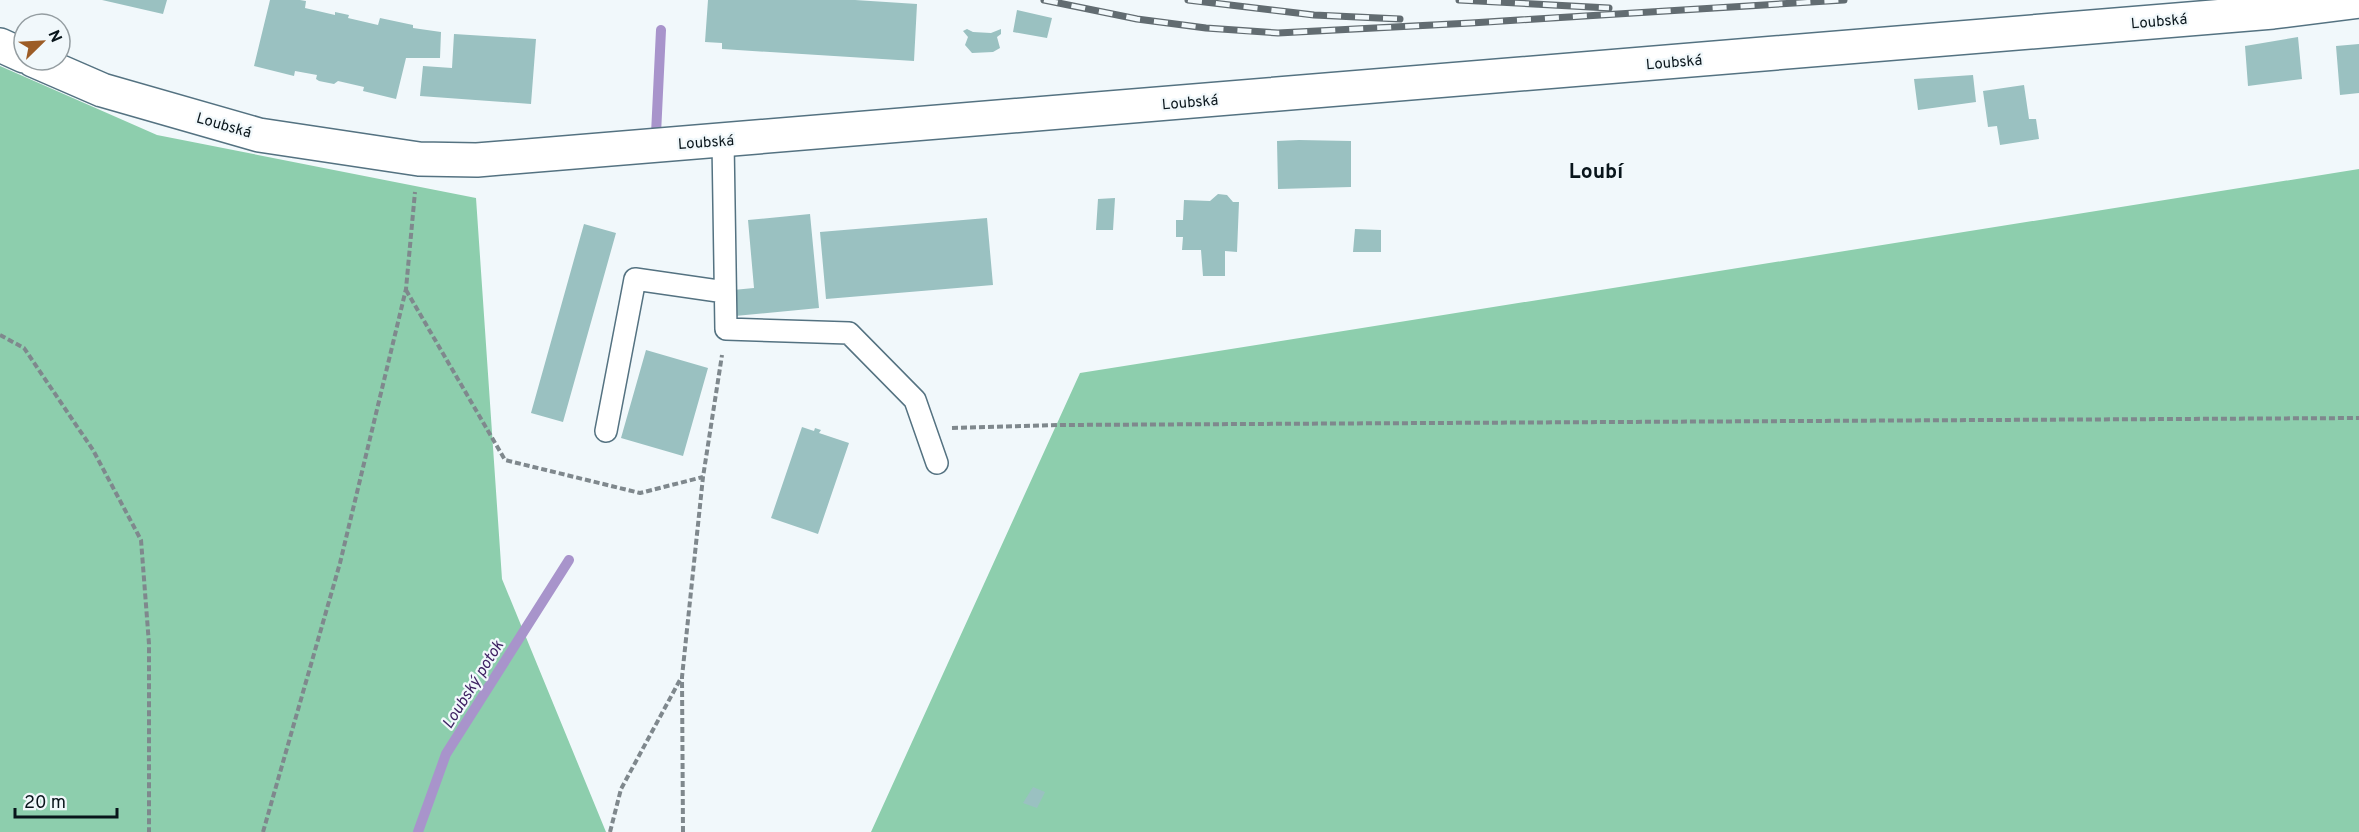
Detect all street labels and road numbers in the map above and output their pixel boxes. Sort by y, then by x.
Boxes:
street label: Loubská [2130,11,2188,34]
street label: Loubská [1645,52,1703,75]
street label: Loubská [1161,92,1219,115]
street label: Loubská [194,110,253,143]
street label: Loubská [677,132,735,155]

